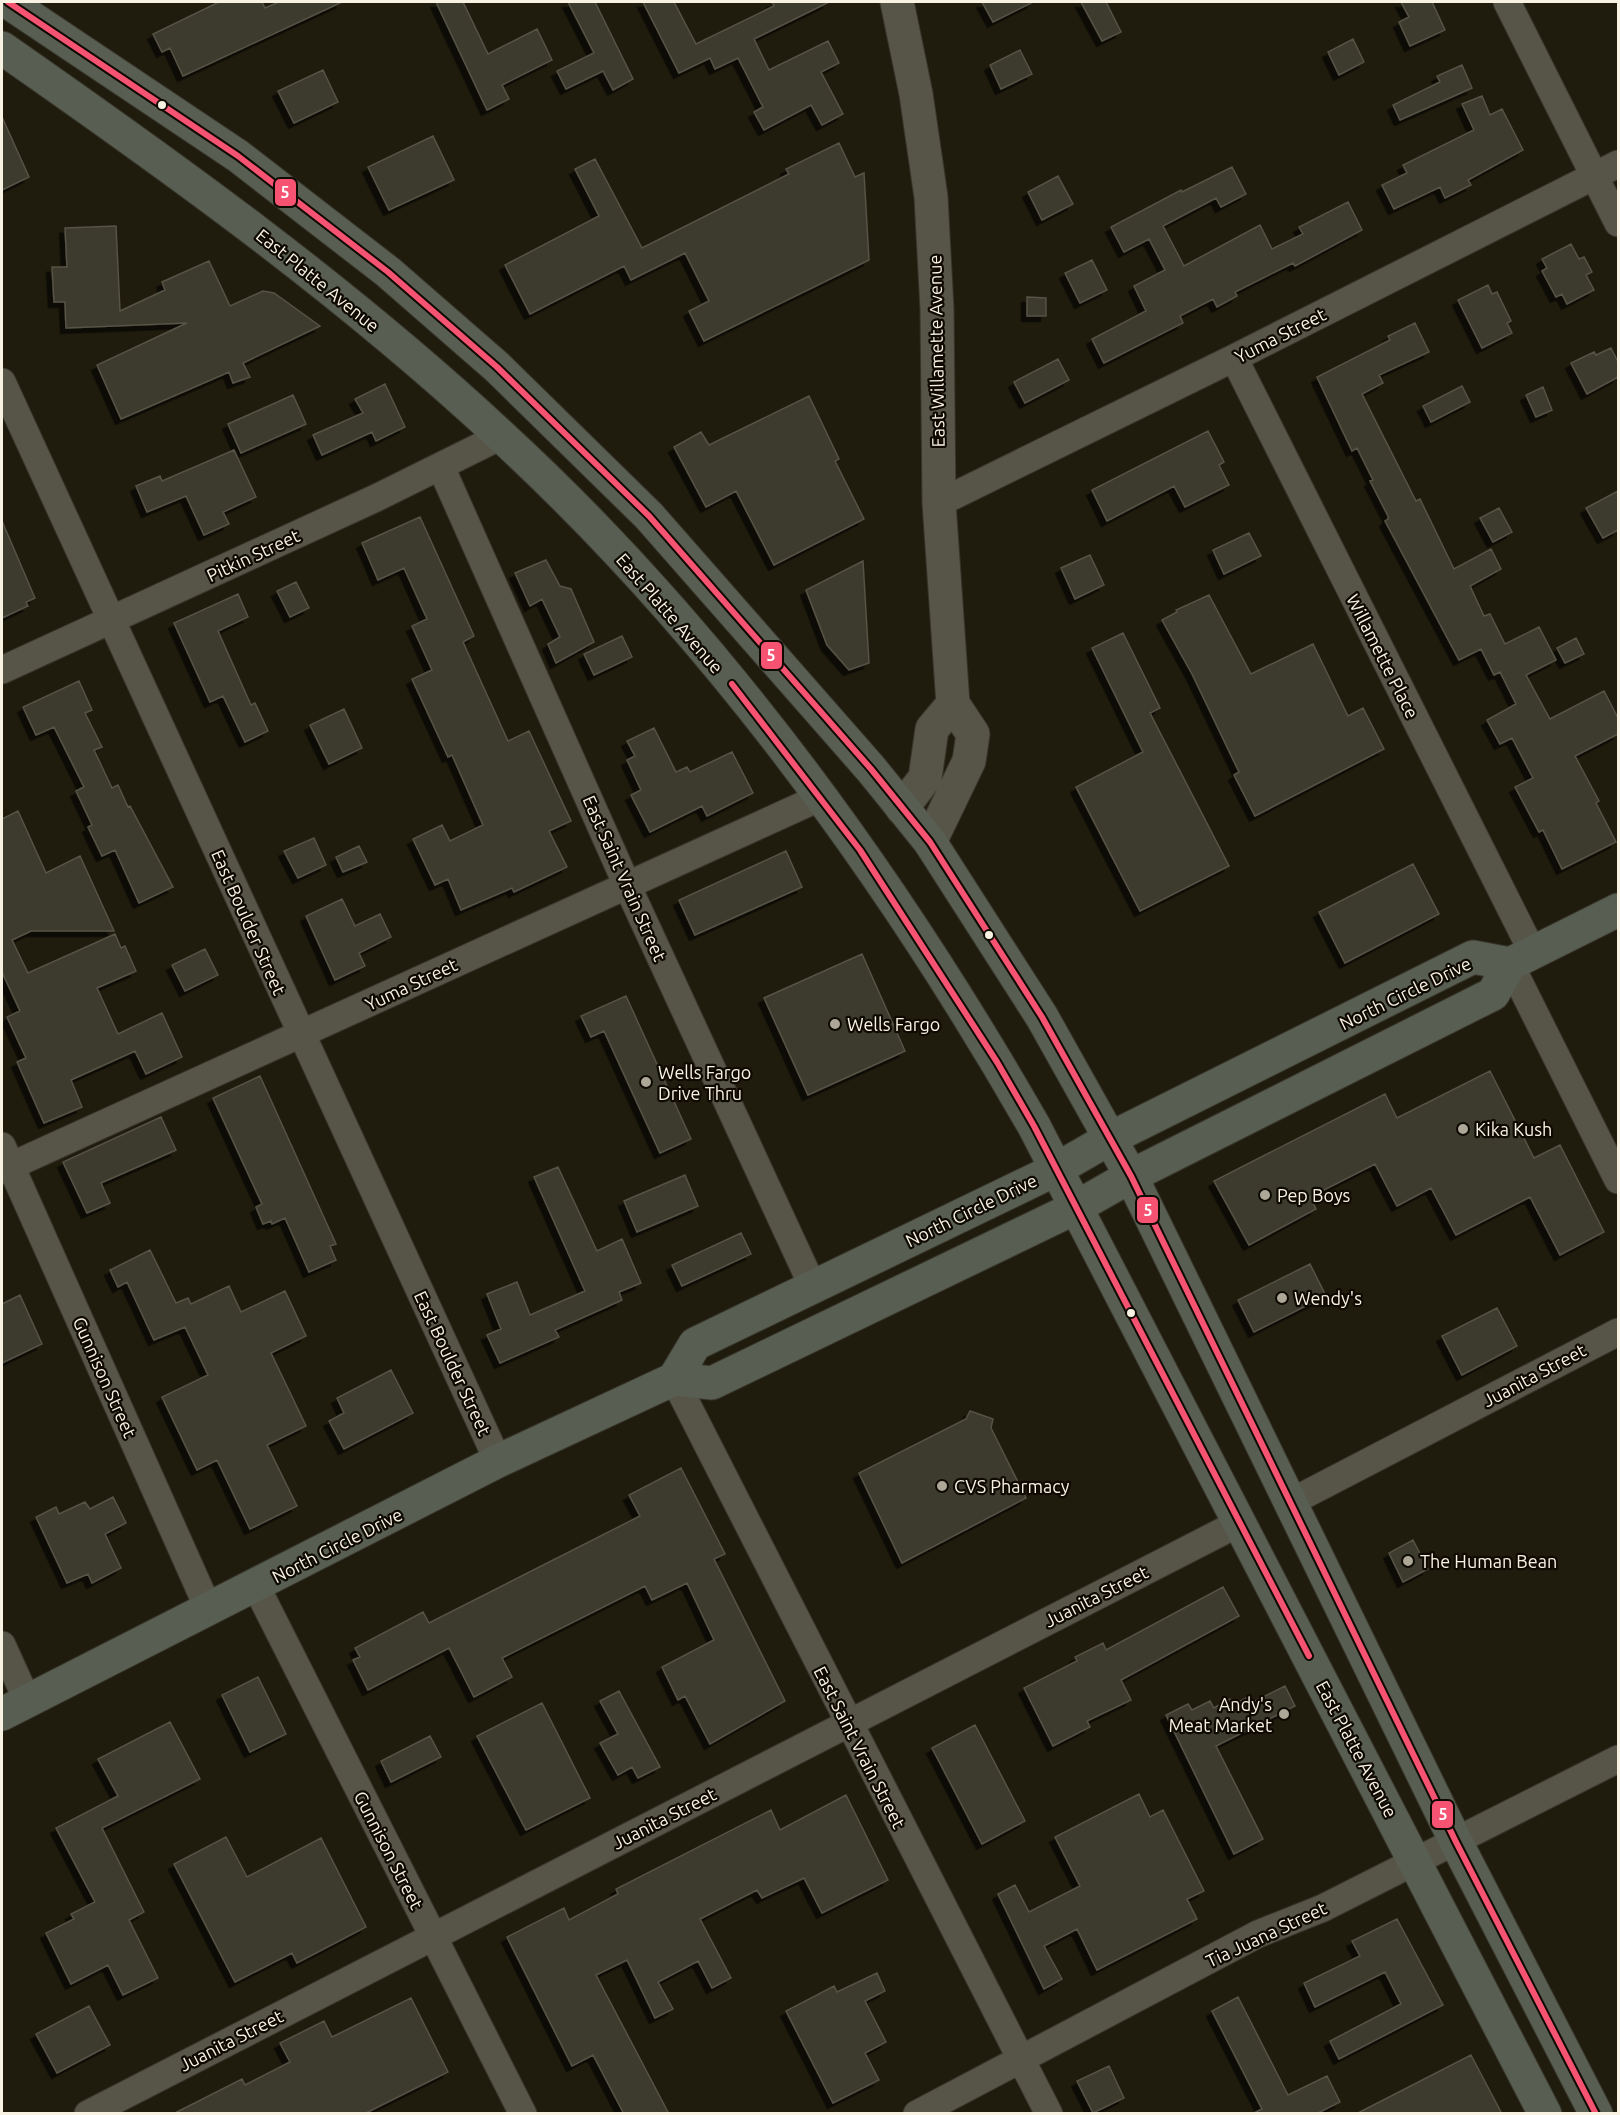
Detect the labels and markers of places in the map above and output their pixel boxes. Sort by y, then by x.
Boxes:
unlabelled marker [156,99,168,111]
unlabelled marker [983,929,995,941]
place label: Wells Fargo [847,1014,940,1034]
marker: Wells Fargo [828,1017,842,1031]
place label: Wells Fargo Drive Thru [658,1062,751,1103]
marker: Wells Fargo Drive Thru [639,1075,653,1089]
place label: Kika Kush [1475,1119,1552,1139]
marker: Kika Kush [1456,1122,1470,1136]
place label: Pep Boys [1277,1185,1351,1205]
marker: Pep Boys [1258,1188,1272,1202]
place label: Wendy's [1294,1288,1362,1308]
marker: Wendy's [1275,1291,1289,1305]
unlabelled marker [1125,1307,1137,1319]
place label: CVS Pharmacy [954,1476,1070,1496]
marker: CVS Pharmacy [935,1479,949,1493]
place label: The Human Bean [1420,1551,1557,1571]
marker: The Human Bean [1401,1554,1415,1568]
place label: Andy's Meat Market [1168,1694,1272,1735]
marker: Andy's Meat Market [1277,1707,1291,1721]

